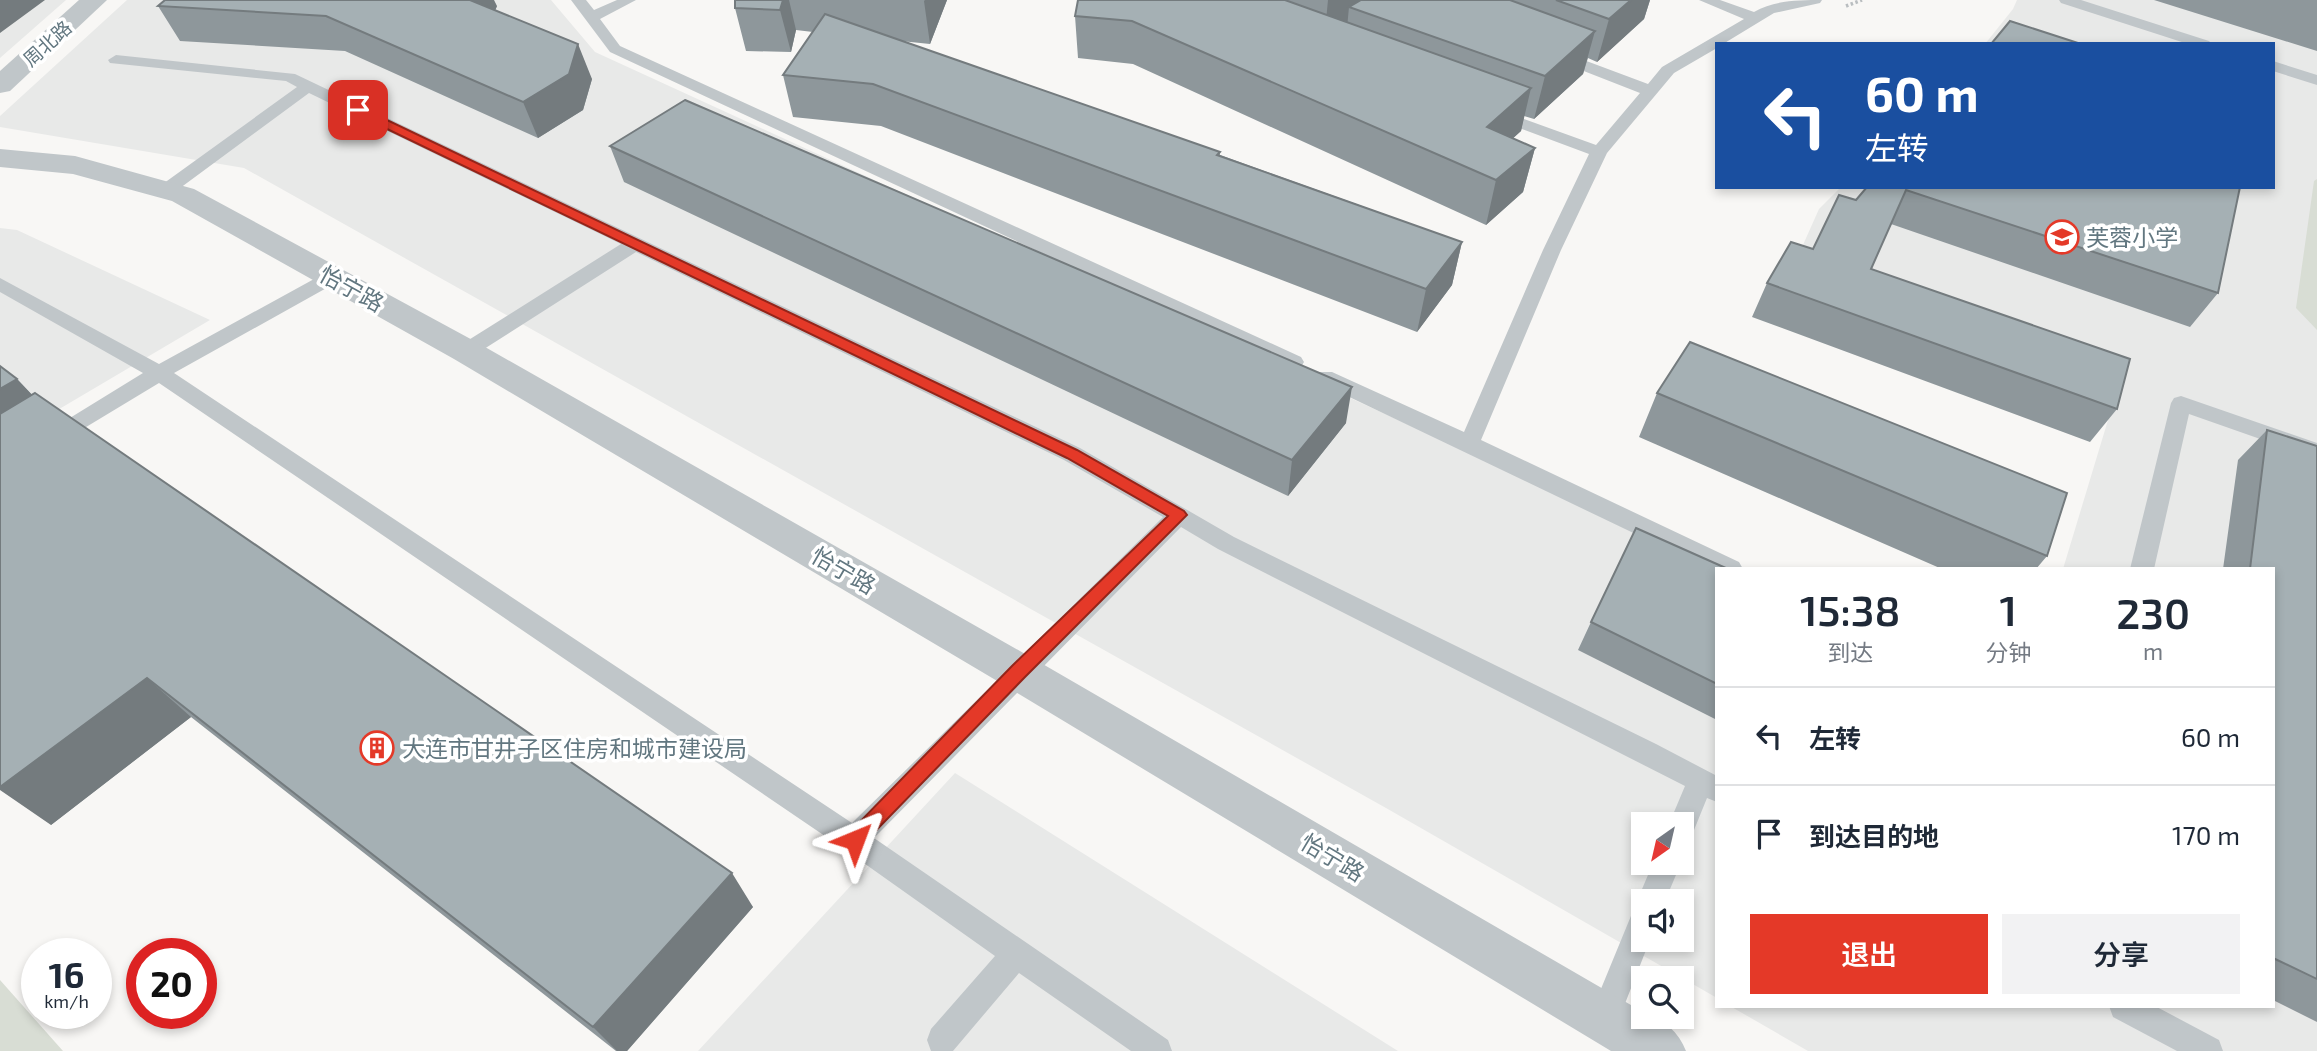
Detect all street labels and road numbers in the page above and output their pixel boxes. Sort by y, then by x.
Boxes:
street label: 周北路 [18,15,76,71]
street label: 怡宁路 [315,259,389,317]
street label: 怡宁路 [807,541,881,599]
street label: 怡宁路 [1296,827,1370,887]

